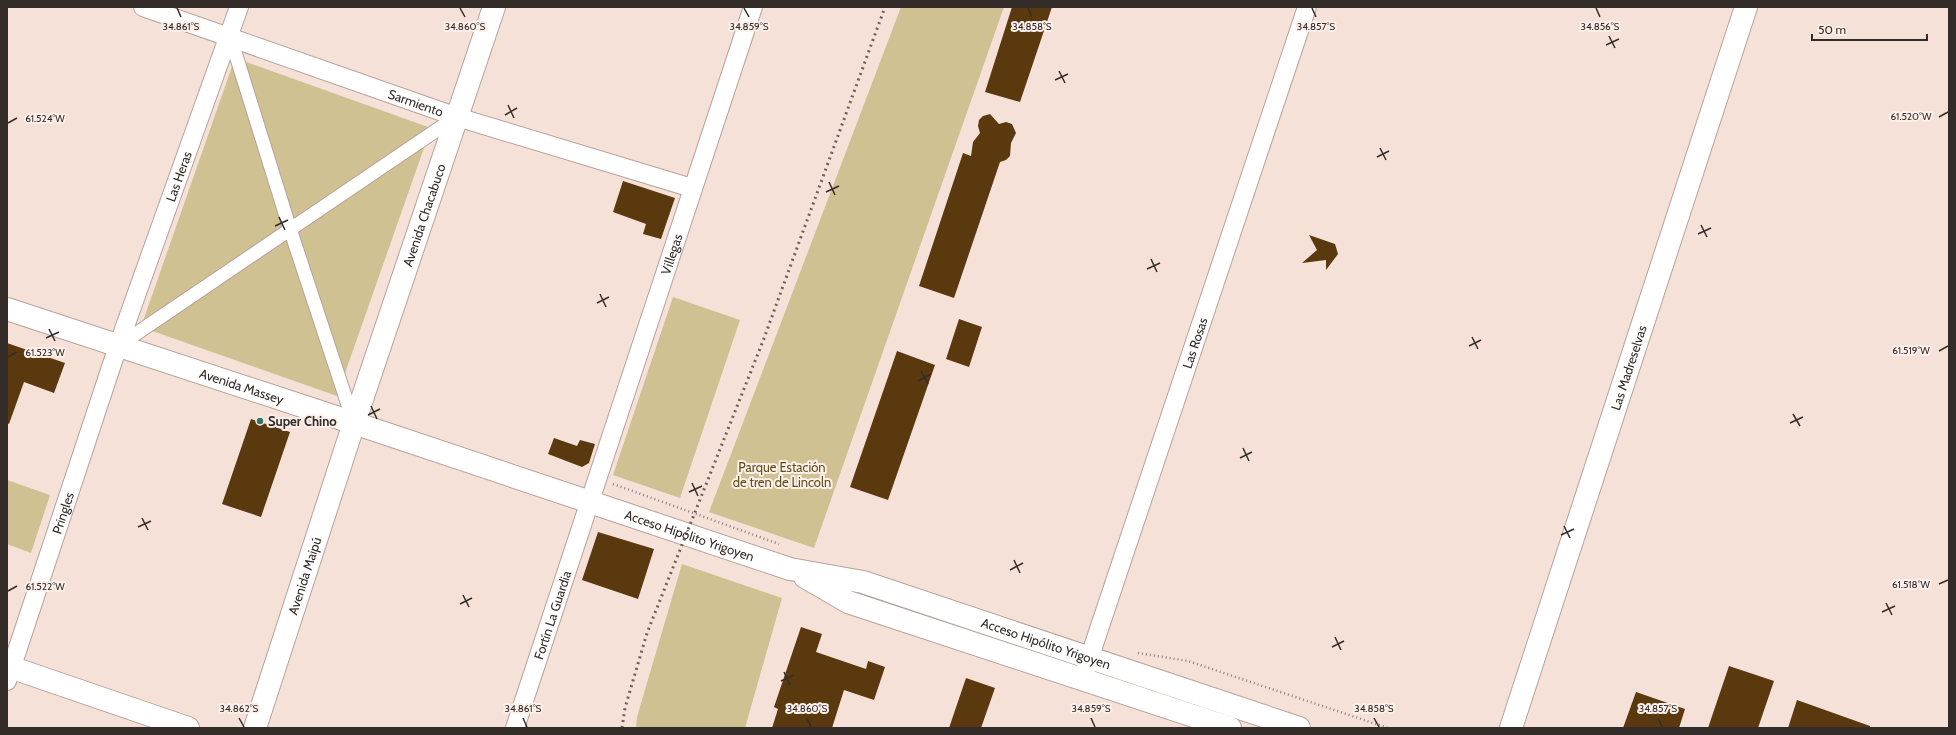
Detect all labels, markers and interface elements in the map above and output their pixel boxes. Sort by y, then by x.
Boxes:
scale bar [1812,16,1927,42]
text: 34.861°S [163,20,200,33]
text: 34.860°S [445,20,485,33]
text: 34.859°S [729,20,769,33]
text: 34.858°S [1012,20,1052,33]
text: 34.857°S [1297,20,1335,33]
text: 34.856°S [1581,20,1620,33]
text: 50 m [1818,22,1846,37]
street label: Sarmiento [386,86,446,120]
text: 61.520°W [1891,110,1932,123]
text: 61.524°W [25,112,65,125]
street label: Las Heras [162,148,195,204]
street label: Avenida Chacabuco [399,162,449,269]
street label: Villegas [657,231,686,277]
street label: Las Rosas [1179,315,1211,370]
street label: Las Madreselvas [1607,322,1650,412]
text: 61.519°W [1892,344,1930,357]
text: 61.523°W [25,346,65,359]
street label: Avenida Massey [198,365,286,408]
place label: Super Chino [268,413,337,429]
marker: Super Chino [255,416,265,426]
park label: Parque Estación de tren de Lincoln [733,459,831,490]
street label: Pringles [48,489,77,536]
street label: Acceso Hipólito Yrigoyen [623,506,756,564]
street label: Avenida Maipú [284,535,324,617]
street label: Fortín La Guardia [530,568,575,661]
text: 61.518°W [1892,578,1931,591]
text: 61.522°W [25,580,65,593]
street label: Acceso Hipólito Yrigoyen [979,614,1113,672]
text: 34.862°S [220,702,259,715]
text: 34.861°S [505,702,542,715]
text: 34.860°S [787,702,827,715]
text: 34.859°S [1071,702,1111,715]
text: 34.858°S [1354,702,1394,715]
text: 34.857°S [1639,702,1677,715]

